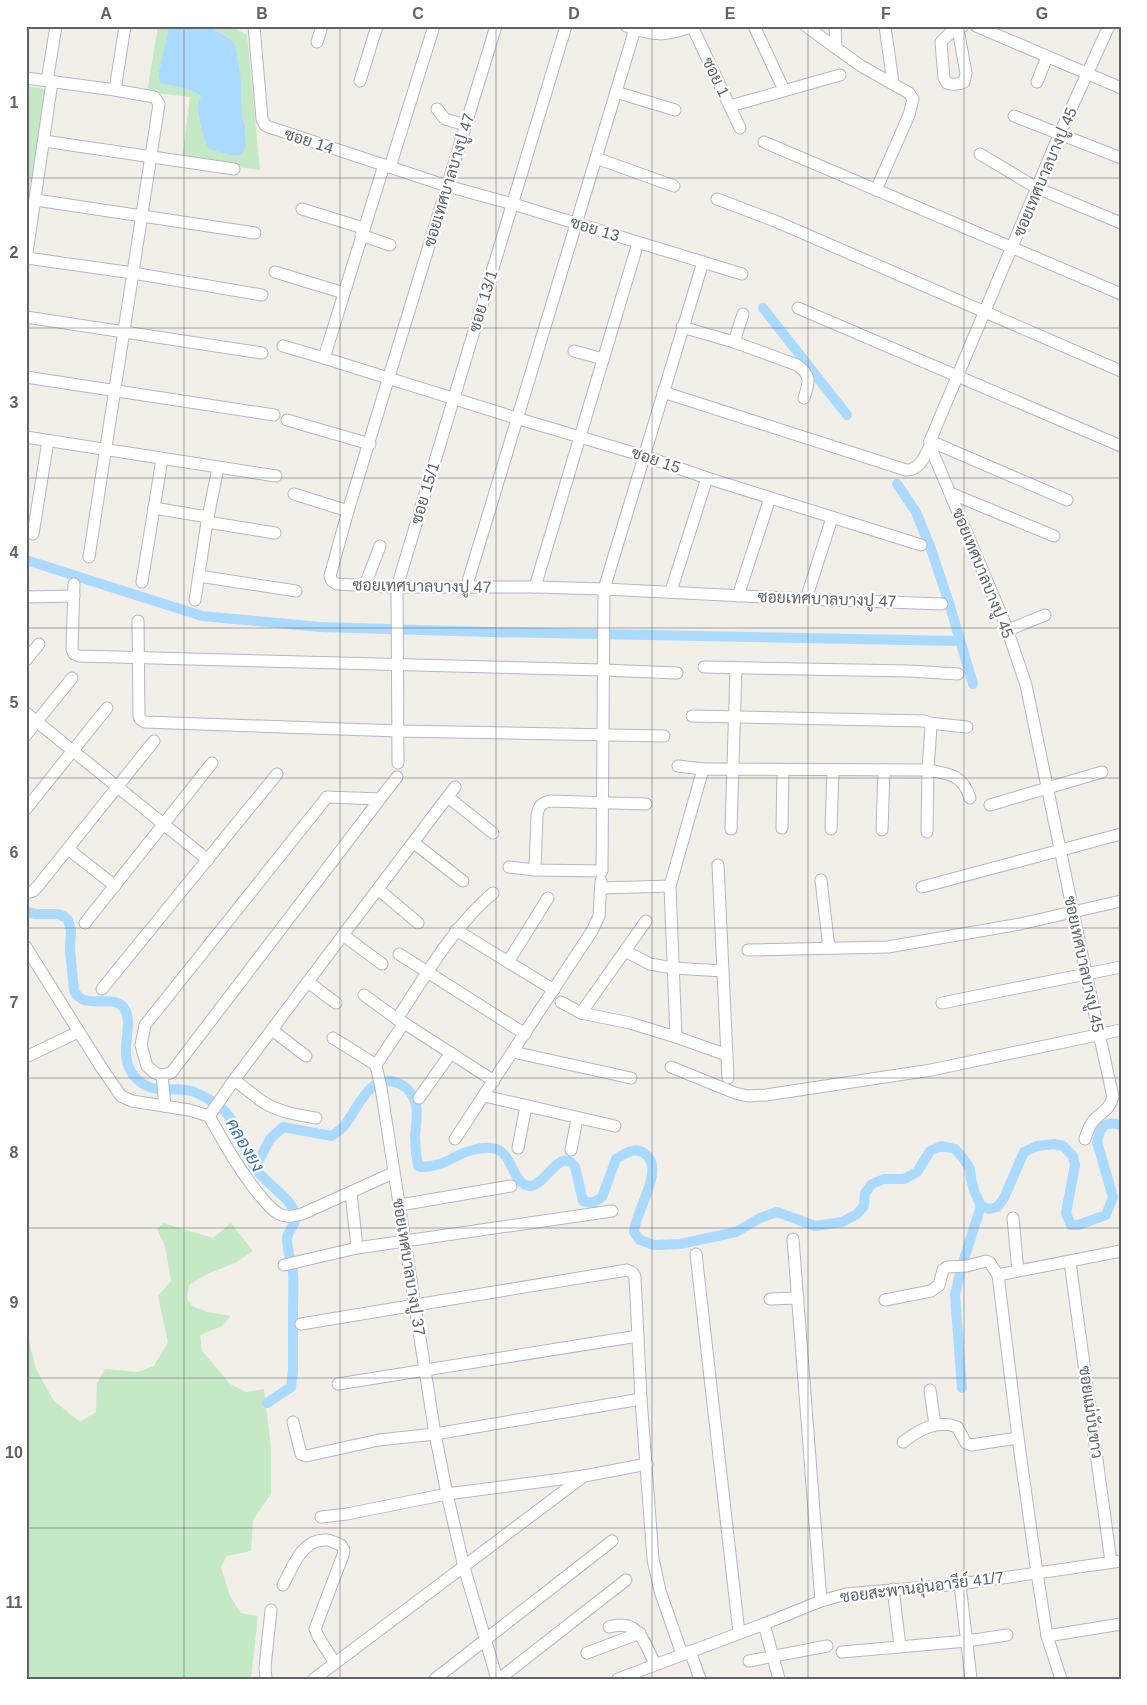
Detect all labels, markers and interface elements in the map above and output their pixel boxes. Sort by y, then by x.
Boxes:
text: A [100,5,112,22]
text: B [256,5,268,22]
text: C [412,5,424,22]
text: D [568,5,580,22]
text: E [725,5,736,22]
text: F [881,5,891,22]
text: G [1036,5,1048,22]
street label: ซอย 1 [699,55,733,100]
text: 1 [10,94,19,111]
street label: ซอยเทศบาลบางปู 45 [1010,105,1083,240]
street label: ซอยเทศบาลบางปู 47 [421,111,480,250]
street label: ซอย 14 [282,125,336,157]
street label: ซอย 13 [568,213,622,245]
text: 2 [10,244,19,261]
street label: ซอย 13/1 [466,268,501,334]
text: 3 [10,394,19,411]
street label: ซอย 15 [629,444,683,476]
street label: ซอย 15/1 [408,460,443,526]
street label: ซอยเทศบาลบางปู 45 [946,505,1017,642]
text: 4 [10,544,19,561]
street label: ซอยเทศบาลบางปู 47 [352,576,492,599]
street label: ซอยเทศบาลบางปู 47 [757,588,897,613]
text: 5 [10,694,19,711]
text: 6 [10,844,19,861]
street label: ซอยเทศบาลบางปู 45 [1058,894,1107,1034]
text: 7 [10,994,19,1011]
water label: คลองยง [222,1115,268,1175]
text: 8 [10,1144,19,1161]
street label: ซอยเทศบาลบางปู 37 [387,1197,428,1338]
text: 9 [10,1294,19,1311]
street label: ซอยแม่บับขาว [1076,1364,1108,1460]
text: 10 [5,1444,23,1461]
street label: ซอยสะพานอุ่นอารีย์ 41/7 [839,1565,1005,1608]
text: 11 [6,1594,23,1611]

